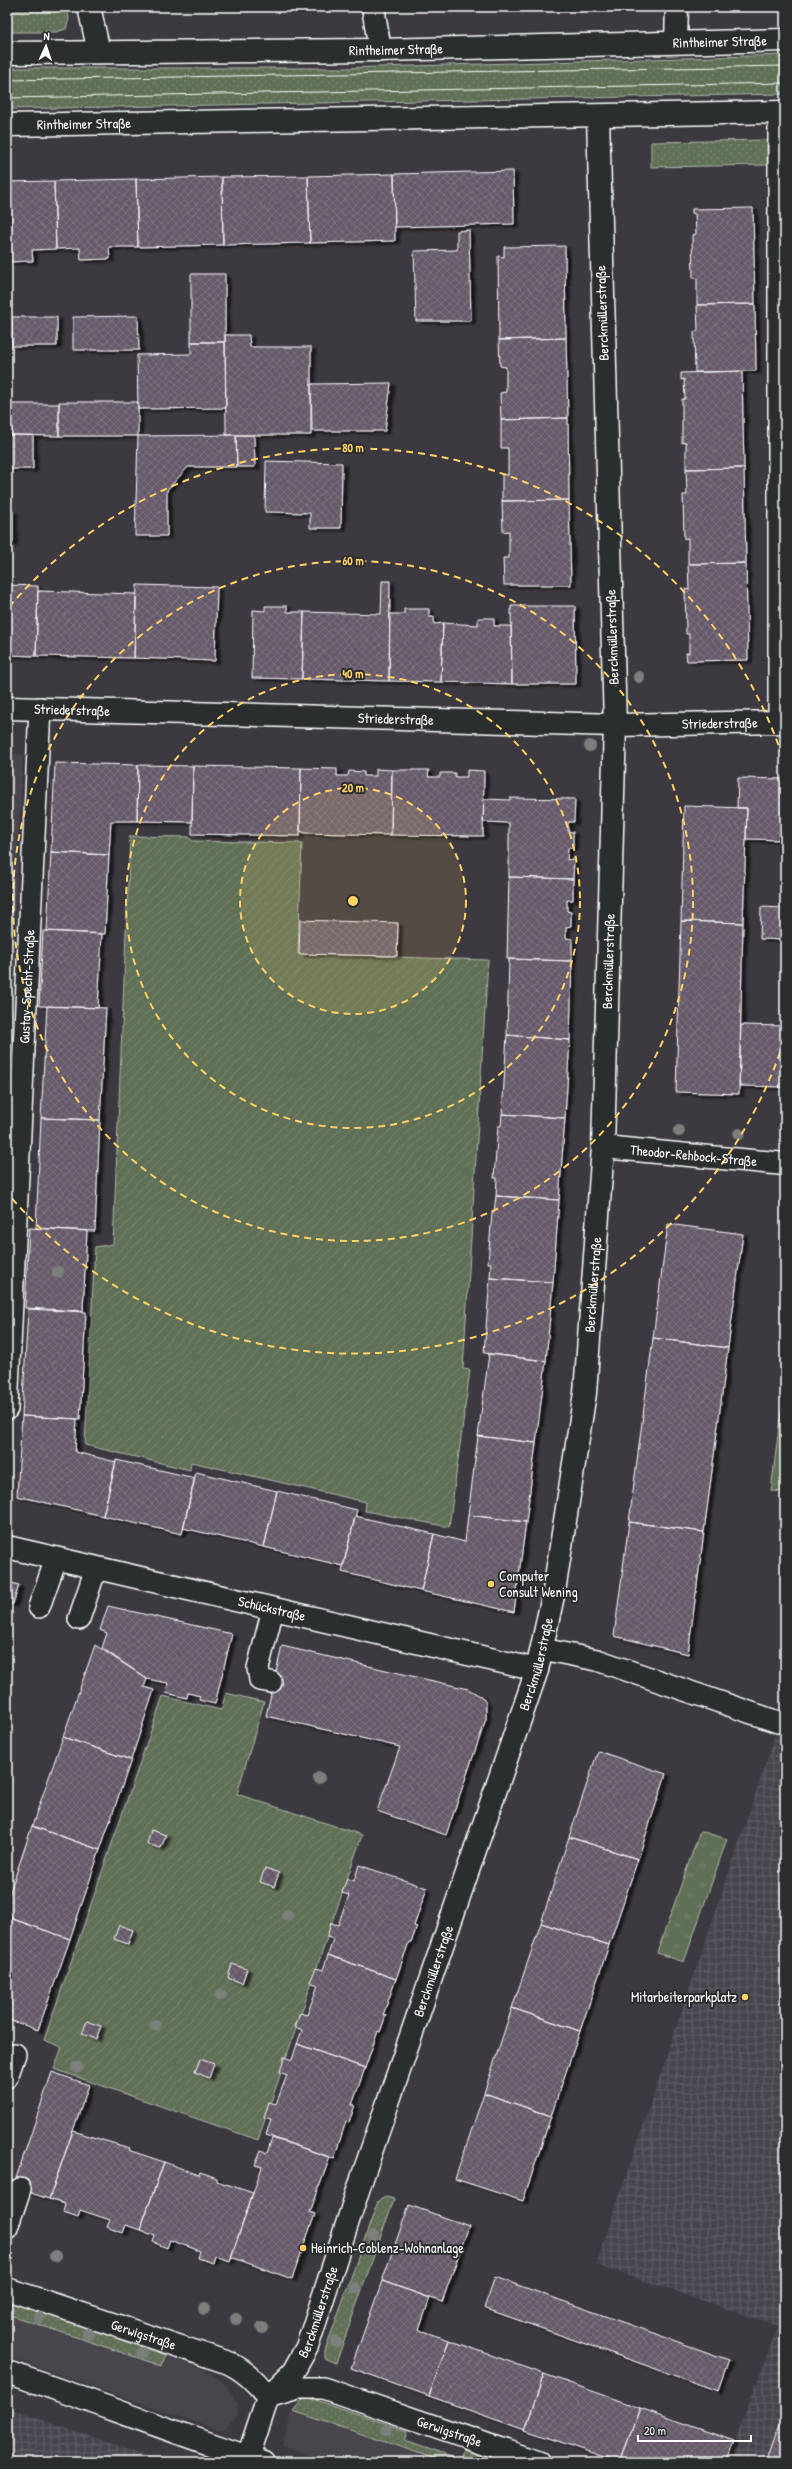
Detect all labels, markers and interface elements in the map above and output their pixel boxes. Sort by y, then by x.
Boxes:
north arrow [26,26,66,66]
text: N [43,29,50,43]
street label: Rintheimer Straße [673,30,768,52]
street label: Rintheimer Straße [349,38,444,59]
street label: Rintheimer Straße [37,113,132,133]
street label: Berckmüllerstraße [590,265,614,361]
text: 80 m [342,439,364,456]
text: 60 m [342,552,364,569]
street label: Berckmüllerstraße [600,589,624,685]
text: 40 m [343,665,363,682]
street label: Striederstraße [34,699,111,721]
street label: Striederstraße [358,708,434,730]
street label: Striederstraße [682,712,758,733]
text: 20 m [342,779,364,796]
centre of rings [346,894,360,908]
street label: Berckmüllerstraße [597,913,619,1009]
street label: Gustav-Specht-Straße [14,928,39,1044]
street label: Theodor-Rehbock-Straße [629,1140,758,1171]
street label: Berckmüllerstraße [579,1236,606,1333]
place label: Computer Consult Wening [499,1566,578,1602]
marker: Computer Consult Wening [486,1579,496,1589]
street label: Schückstraße [236,1591,308,1625]
street label: Berckmüllerstraße [514,1615,557,1713]
street label: Berckmüllerstraße [408,1922,458,2019]
place label: Mitarbeiterparkplatz [631,1987,737,2007]
marker: Mitarbeiterparkplatz [740,1992,750,2002]
place label: Heinrich-Coblenz-Wohnanlage [311,2238,464,2258]
marker: Heinrich-Coblenz-Wohnanlage [298,2243,308,2253]
street label: Berckmüllerstraße [293,2263,342,2361]
street label: Gerwigstraße [109,2314,179,2354]
street label: Gerwigstraße [415,2411,485,2451]
scale bar [638,2417,751,2443]
text: 20 m [644,2422,666,2439]

